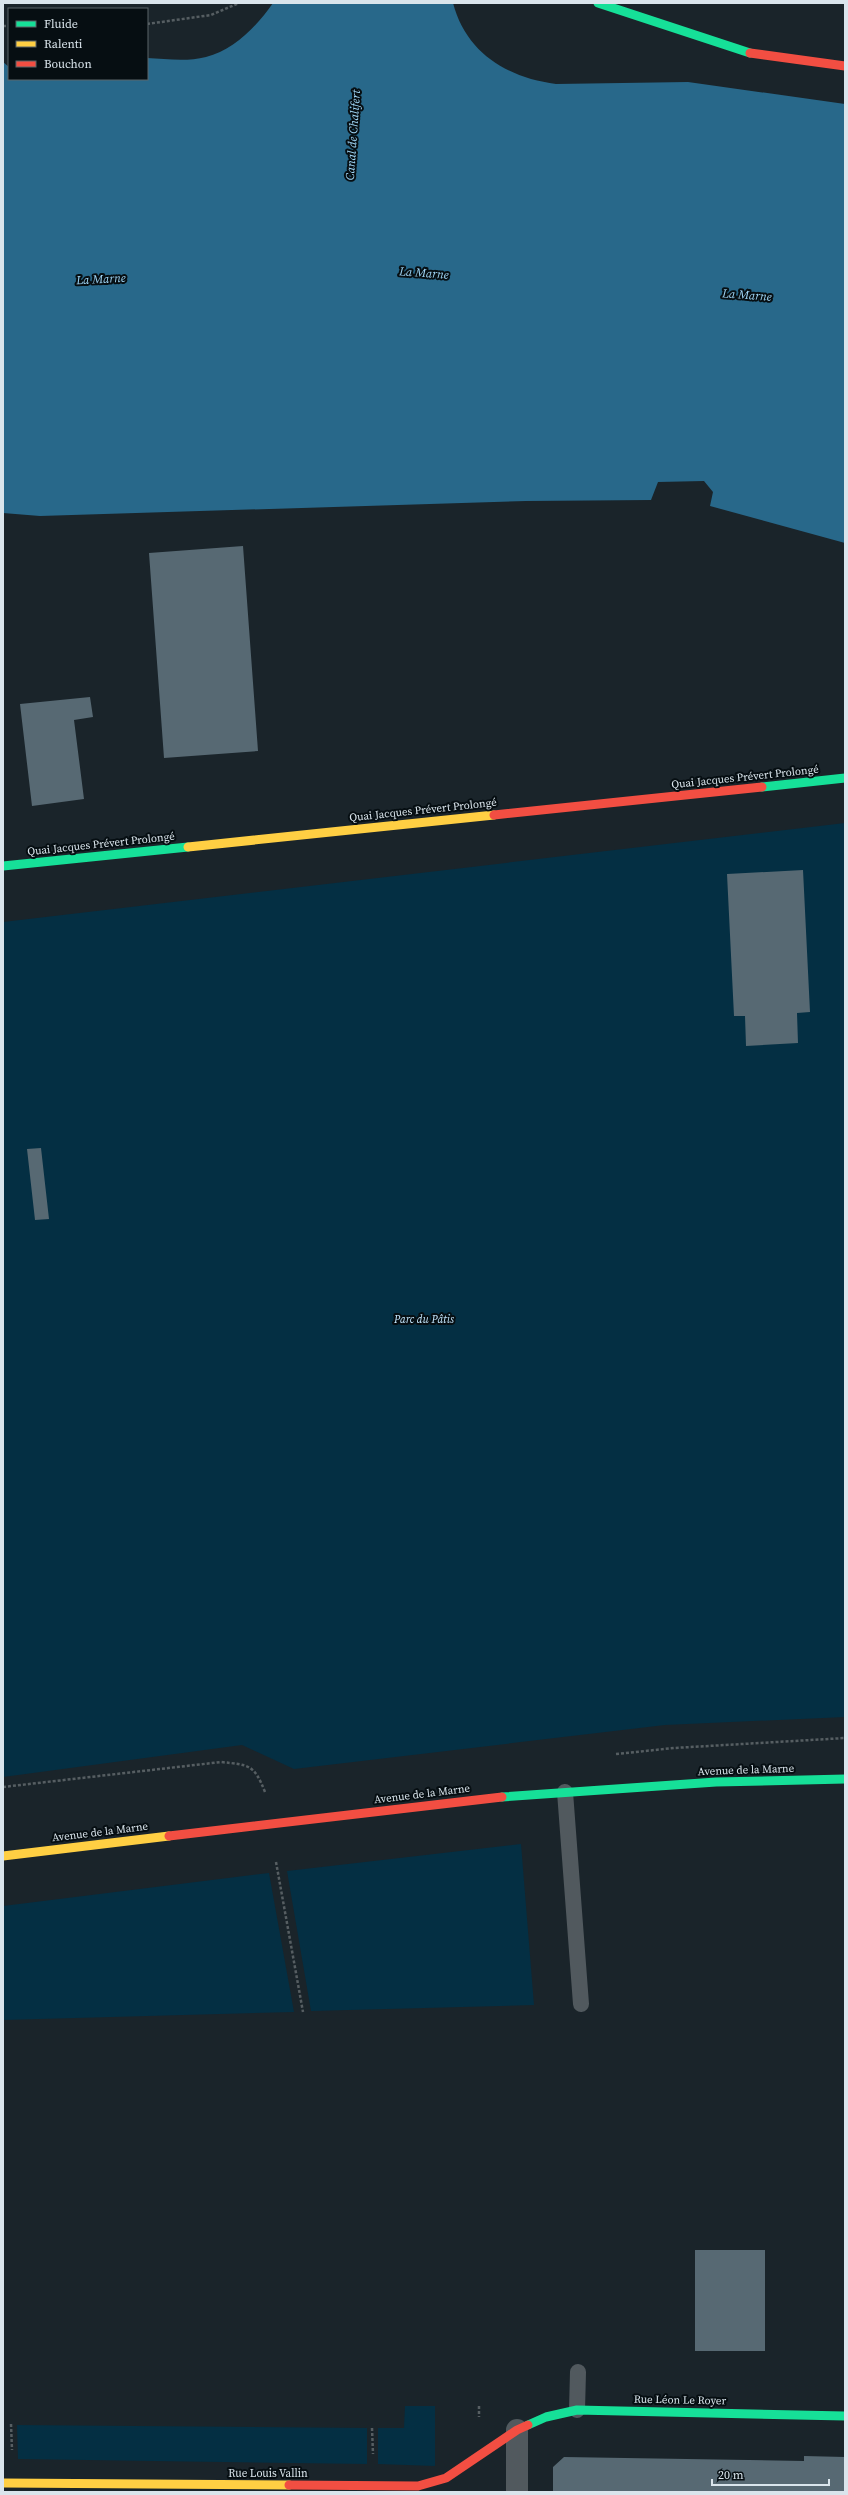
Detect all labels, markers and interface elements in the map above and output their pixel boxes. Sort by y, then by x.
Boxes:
legend [8,8,148,80]
text: Fluide [44,16,78,32]
text: Ralenti [44,36,83,52]
text: Bouchon [44,56,92,72]
water label: Canal de Chalifert [342,88,364,181]
water label: La Marne [398,263,449,283]
water label: La Marne [75,270,126,288]
water label: La Marne [721,285,772,305]
street label: Quai Jacques Prévert Prolongé [671,762,820,792]
street label: Quai Jacques Prévert Prolongé [349,795,498,825]
street label: Quai Jacques Prévert Prolongé [27,829,176,859]
park label: Parc du Pâtis [393,1312,454,1327]
street label: Avenue de la Marne [697,1761,795,1779]
street label: Avenue de la Marne [373,1781,471,1807]
street label: Avenue de la Marne [51,1819,149,1845]
street label: Rue Léon Le Royer [634,2392,727,2408]
scale bar [712,2461,829,2487]
street label: Rue Louis Vallin [228,2466,308,2481]
text: 20 m [718,2467,744,2483]

